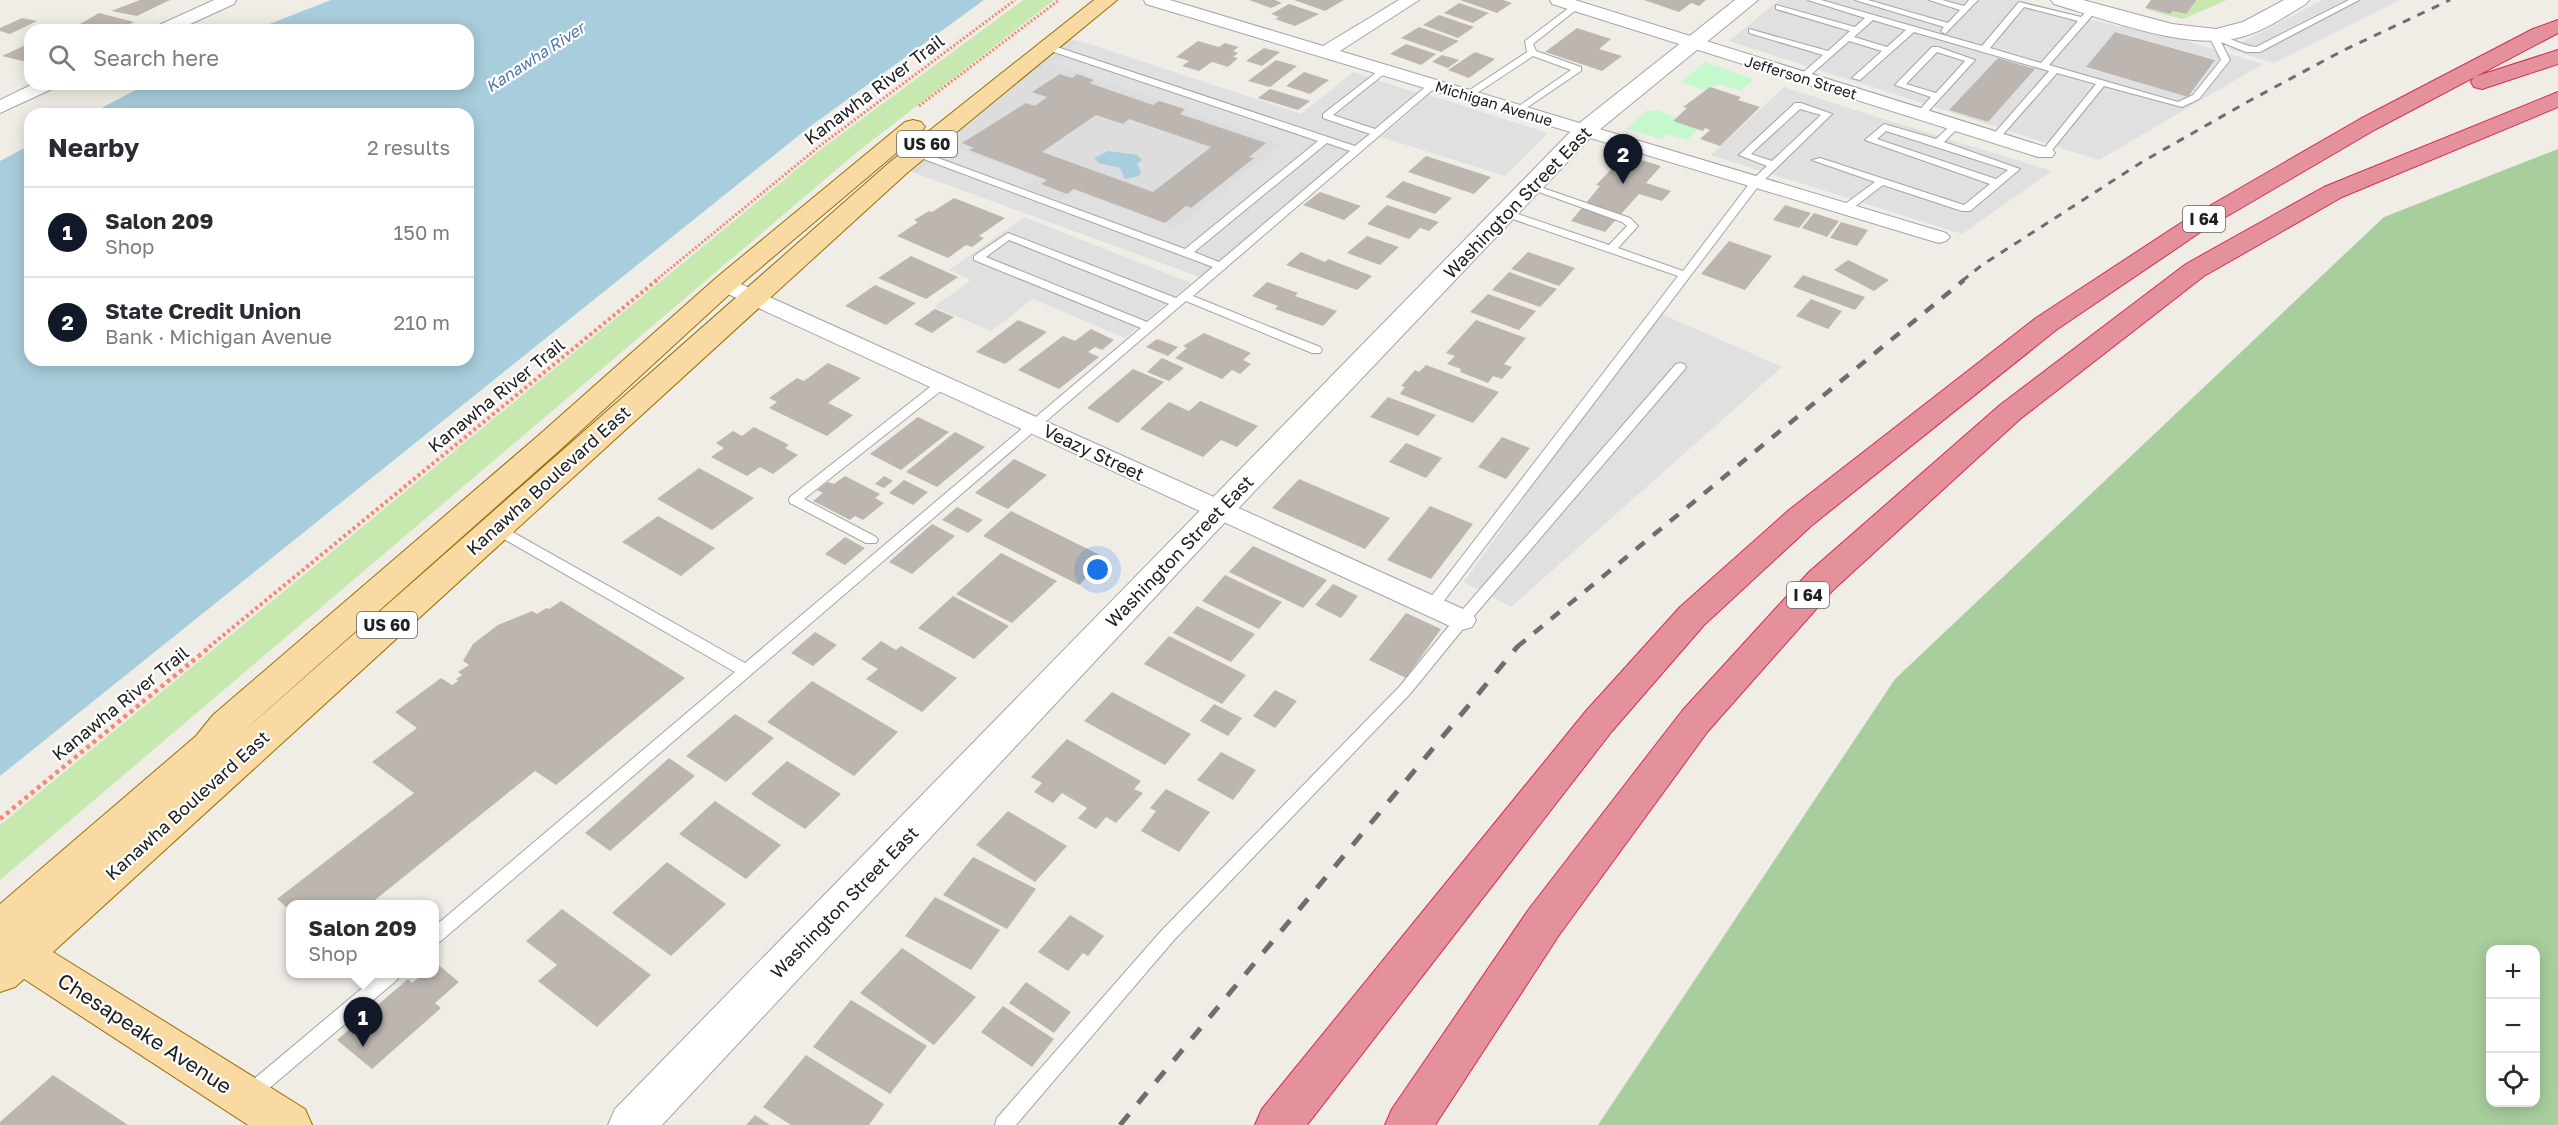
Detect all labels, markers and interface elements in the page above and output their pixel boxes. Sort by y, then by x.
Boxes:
water label: Kanawha River [482,16,590,96]
search box [24,24,474,90]
street label: Kanawha River Trail [800,29,949,149]
icon: search [45,41,78,74]
text: Search here [93,44,219,71]
street label: Jefferson Street [1743,51,1859,103]
street label: Michigan Avenue [1433,77,1555,130]
street label: Washington Street East [1438,121,1596,283]
road number: US 60 [897,131,957,157]
text: Nearby [48,132,139,163]
pin: 2 [1604,134,1642,184]
text: 2 results [367,135,450,159]
road number: I 64 [2183,206,2225,232]
text: Salon 209 [105,207,213,234]
text: 1 [62,220,73,244]
text: 150 m [394,220,450,244]
text: Shop [105,234,154,258]
text: State Credit Union [105,297,301,324]
text: 2 [61,310,74,334]
text: 210 m [394,310,450,334]
text: Bank · Michigan Avenue [105,324,332,348]
street label: Kanawha River Trail [423,333,569,457]
street label: Kanawha Boulevard East [461,401,635,559]
street label: Veazy Street [1040,419,1148,485]
street label: Washington Street East [1100,470,1258,632]
your location [1083,555,1112,584]
road number: I 64 [1787,582,1829,608]
road number: US 60 [357,612,417,638]
street label: Kanawha River Trail [47,641,193,765]
street label: Kanawha Boulevard East [100,726,274,884]
street label: Washington Street East [765,821,923,983]
popup [286,900,439,978]
text: Salon 209 [308,914,417,941]
text: Shop [308,941,358,965]
map controls [2486,945,2540,1107]
button: + [2486,945,2540,999]
street label: Chesapeake Avenue [53,967,237,1099]
pin: 1 [344,998,382,1047]
button: − [2486,999,2540,1053]
button: locate [2486,1053,2540,1107]

